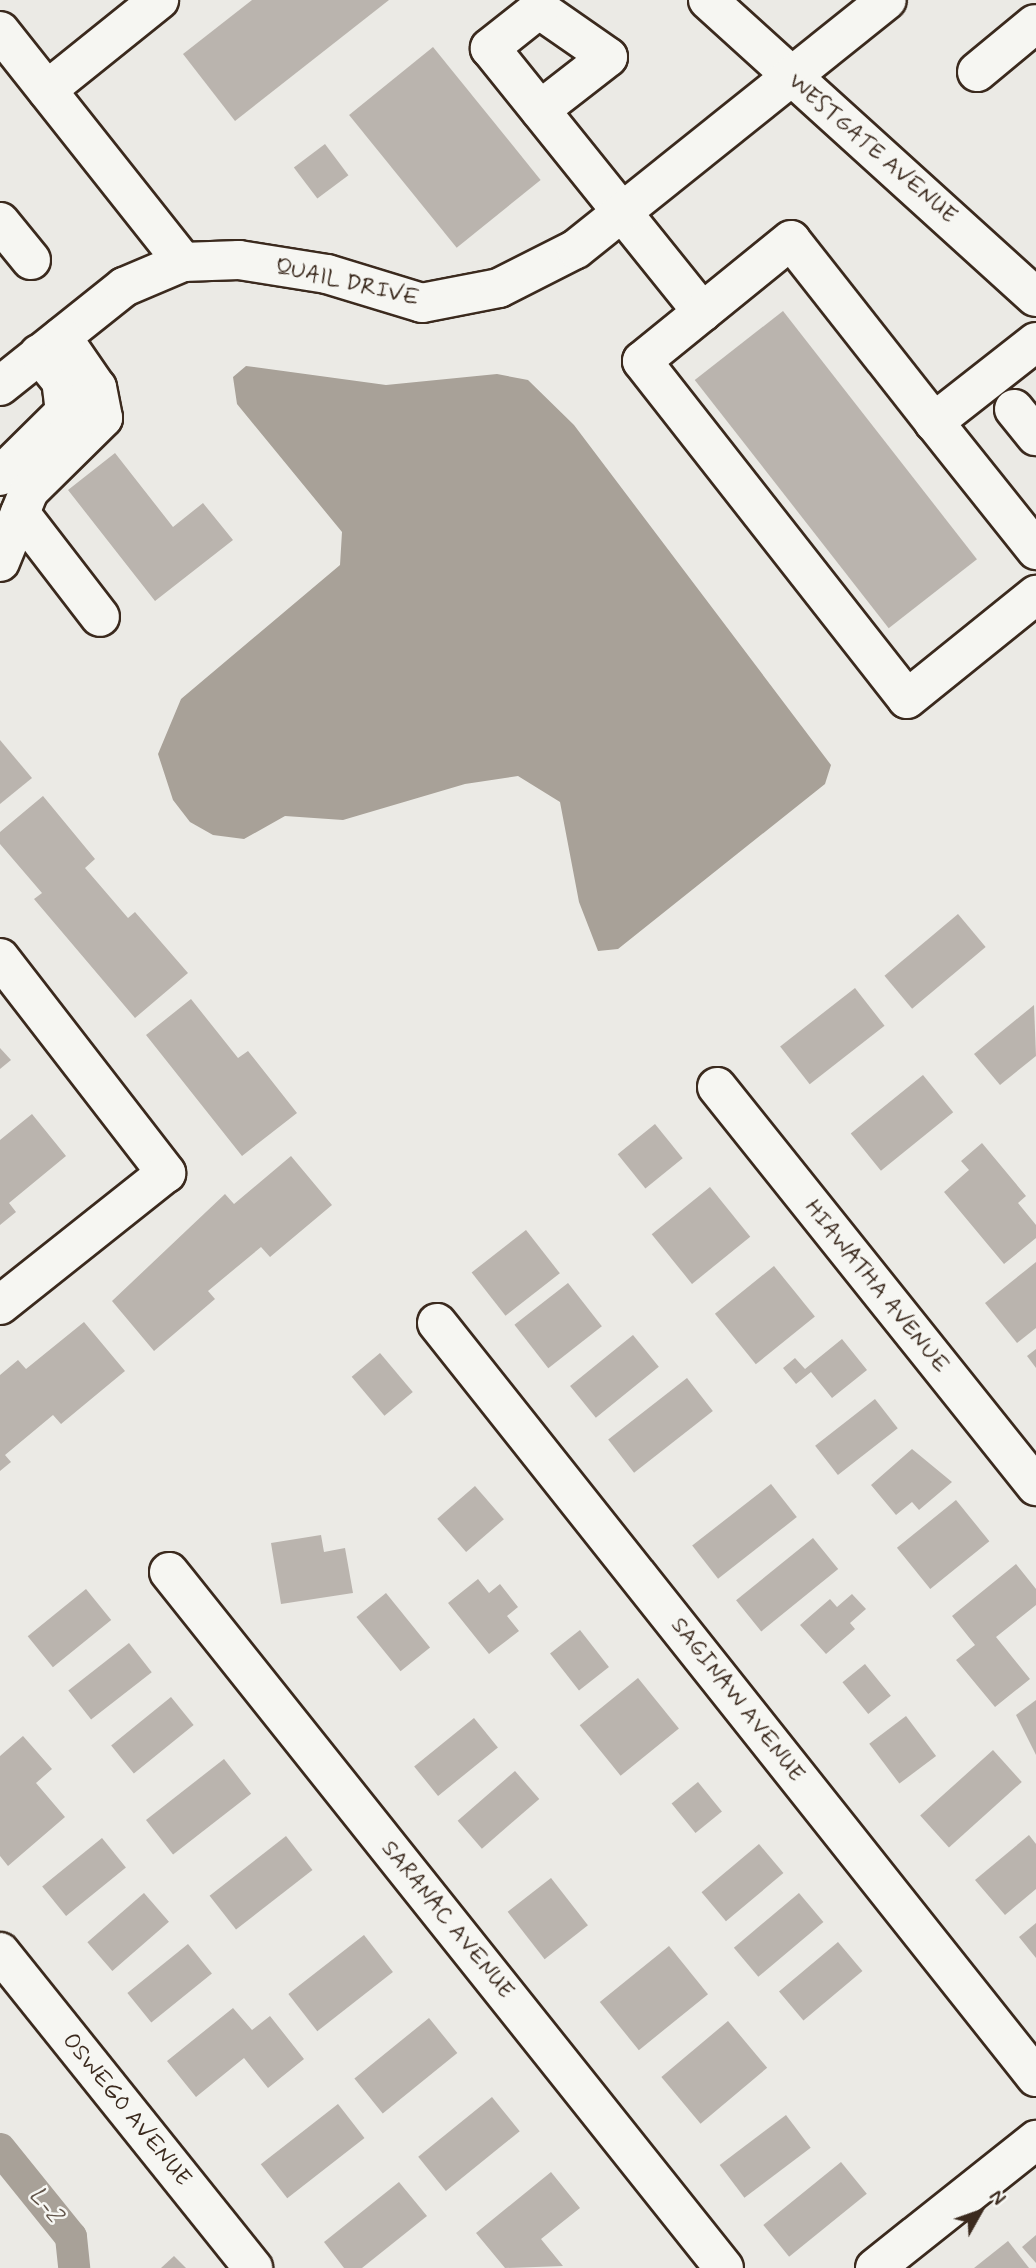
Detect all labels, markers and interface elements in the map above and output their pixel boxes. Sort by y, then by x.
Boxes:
street label: WESTGATE AVENUE [782,68,962,230]
street label: QUAIL DRIVE [272,253,422,313]
street label: HIAWATHA AVENUE [798,1195,954,1379]
street label: SAGINAW AVENUE [664,1612,810,1788]
street label: SARANAC AVENUE [374,1835,520,2005]
street label: OSWEGO AVENUE [56,2028,196,2192]
north arrow [945,2177,1015,2247]
water label: L-2 [22,2181,68,2229]
text: N [983,2185,1010,2211]

